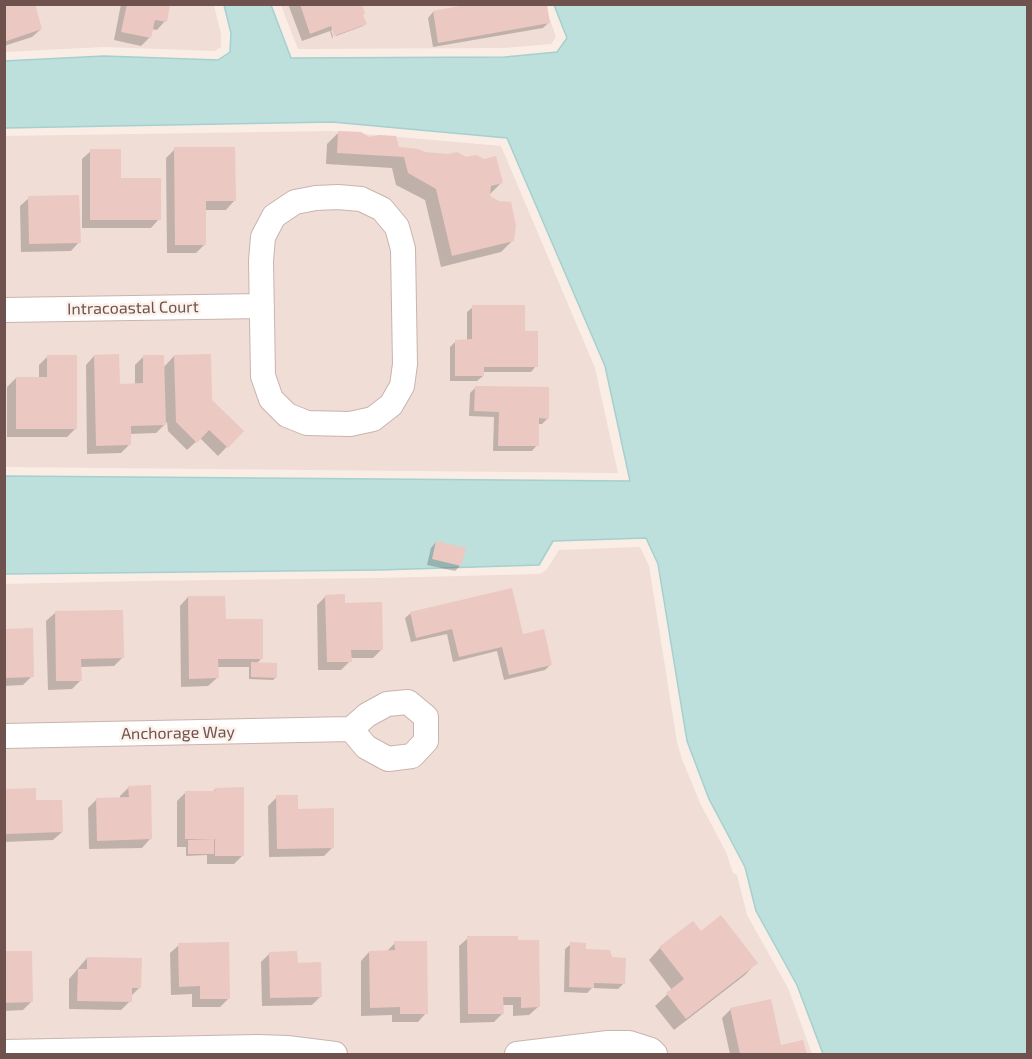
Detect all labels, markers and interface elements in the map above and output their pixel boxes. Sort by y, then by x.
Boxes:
street label: Intracoastal Court [67,297,199,319]
street label: Anchorage Way [121,722,235,744]

